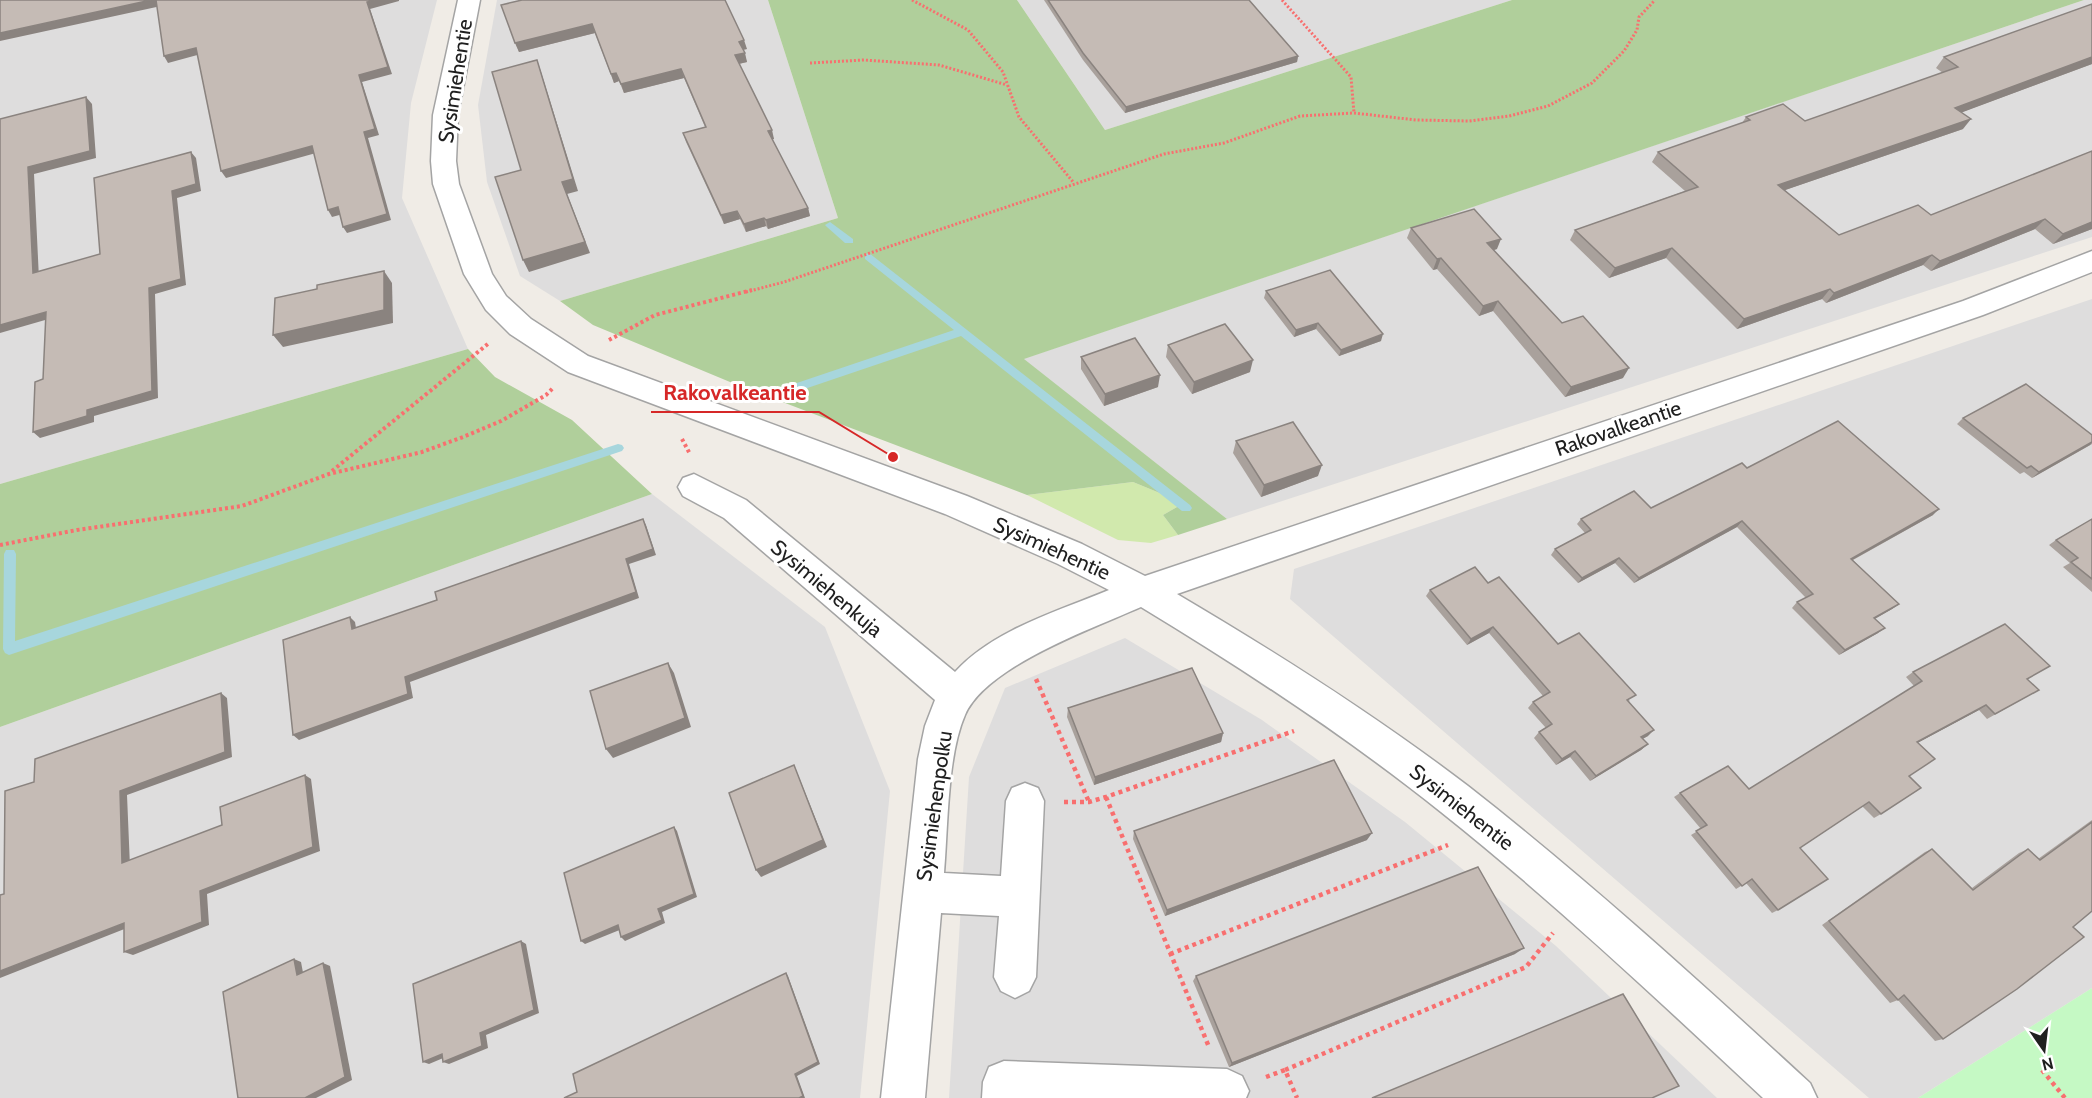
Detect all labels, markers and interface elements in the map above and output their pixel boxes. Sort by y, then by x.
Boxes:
street label: Sysimiehentie [433,17,477,145]
callout: Rakovalkeantie [651,372,819,412]
text: Rakovalkeantie [663,379,807,406]
street label: Rakovalkeantie [1552,395,1685,461]
street label: Sysimiehentie [990,511,1114,585]
street label: Sysimiehenkuja [765,534,888,643]
street label: Sysimiehenpolku [911,729,957,883]
street label: Sysimiehentie [1405,759,1519,856]
north arrow [2014,1020,2074,1080]
text: N [2040,1053,2055,1075]

